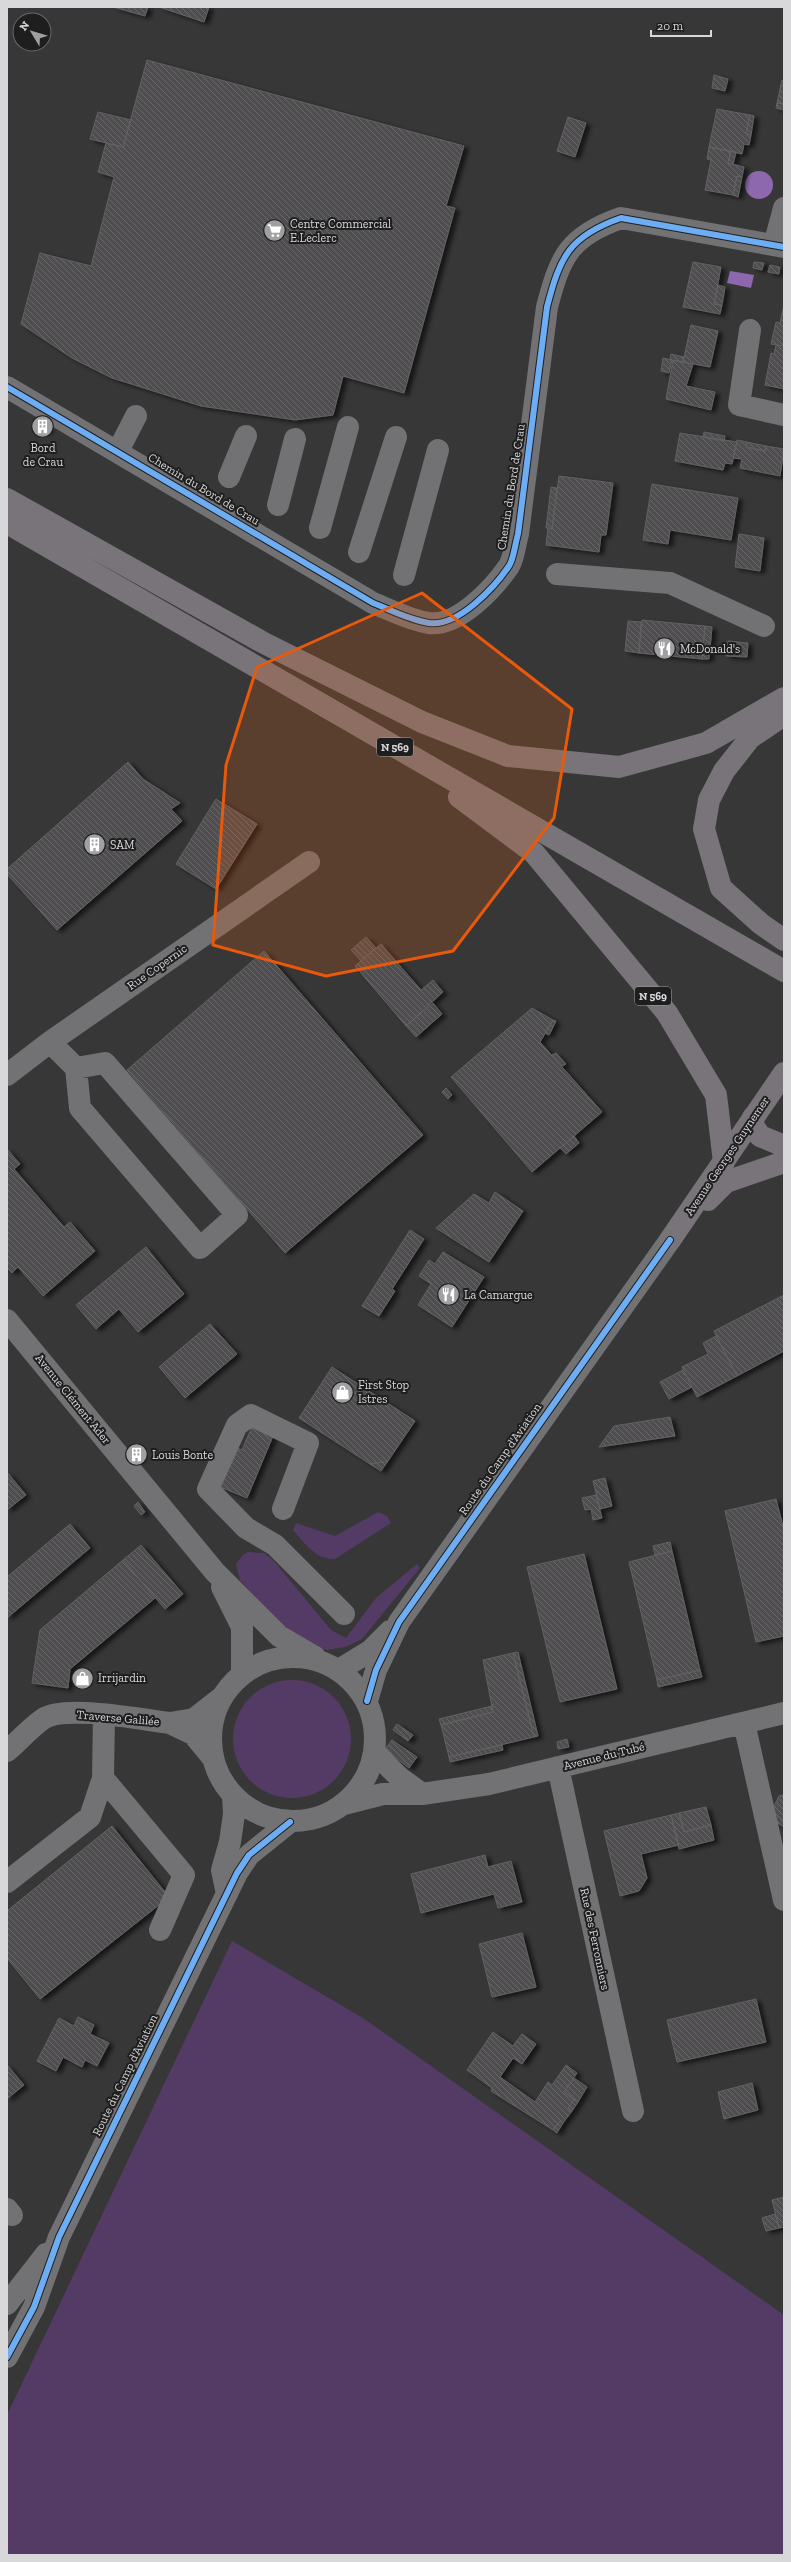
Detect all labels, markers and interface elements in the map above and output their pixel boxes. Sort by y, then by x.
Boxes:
north arrow [12,12,52,52]
scale bar [651,12,711,38]
text: N [17,18,33,33]
text: 20 m [657,19,684,33]
place label: Centre Commercial E.Leclerc [290,217,391,245]
supermarket icon: Centre Commercial E.Leclerc [261,218,287,244]
building icon: Bord de Crau [30,414,56,440]
street label: Chemin du Bord de Crau [494,423,528,551]
place label: Bord de Crau [23,441,63,469]
street label: Chemin du Bord de Crau [146,450,262,528]
restaurant icon: McDonald's [652,636,678,662]
place label: McDonald's [680,642,740,656]
road number: N 569 [377,738,413,756]
building icon: SAM [81,832,107,858]
place label: SAM [110,838,135,852]
street label: Rue Copernic [125,941,190,993]
road number: N 569 [635,987,671,1005]
street label: Avenue Georges Guynemer [682,1094,772,1218]
restaurant icon: La Camargue [436,1282,462,1308]
place label: La Camargue [464,1288,533,1302]
street label: Avenue Clément Ader [32,1351,114,1447]
place label: First Stop Istres [358,1378,410,1406]
shop icon: First Stop Istres [330,1379,356,1405]
street label: Route du Camp d'Aviation [456,1400,544,1518]
building icon: Louis Bonte [123,1442,149,1468]
place label: Louis Bonte [152,1448,214,1462]
shop icon: Irrijardin [70,1665,96,1691]
place label: Irrijardin [98,1671,146,1686]
street label: Traverse Galilée [76,1707,160,1729]
street label: Avenue du Tubé [562,1739,646,1773]
street label: Rue des Ferronniers [577,1887,613,1991]
street label: Route du Camp d'Aviation [89,2012,161,2138]

